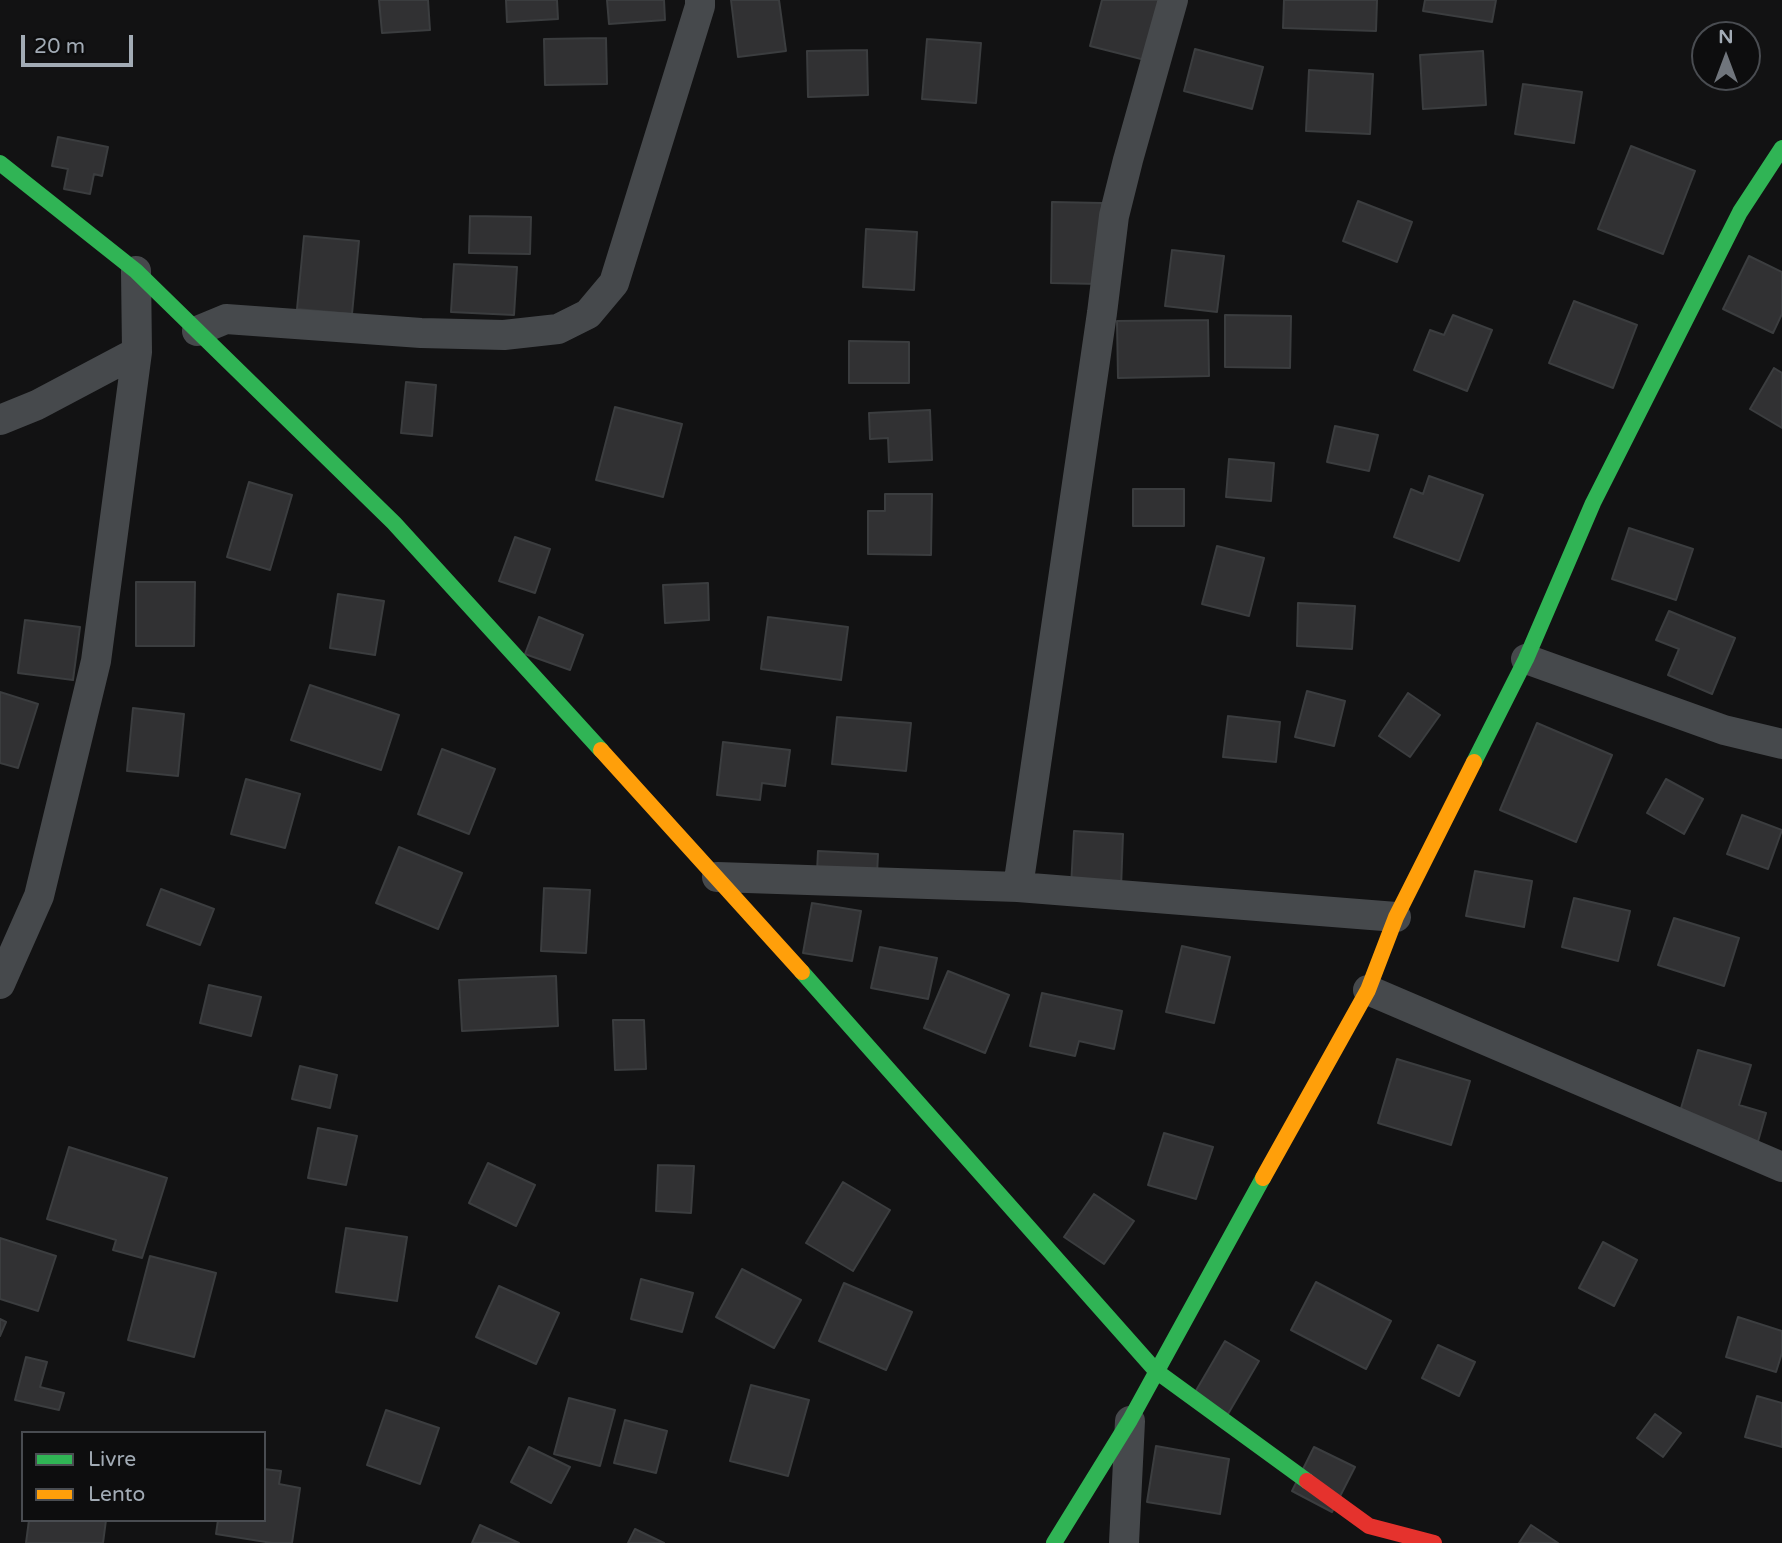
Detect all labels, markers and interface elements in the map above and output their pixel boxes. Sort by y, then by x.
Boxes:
scale bar [24,21,136,65]
north arrow [1691,21,1761,91]
text: N [1718,26,1734,48]
text: 20 m [34,34,85,59]
legend [21,1431,266,1522]
text: Livre [88,1447,136,1472]
text: Lento [88,1482,145,1507]

